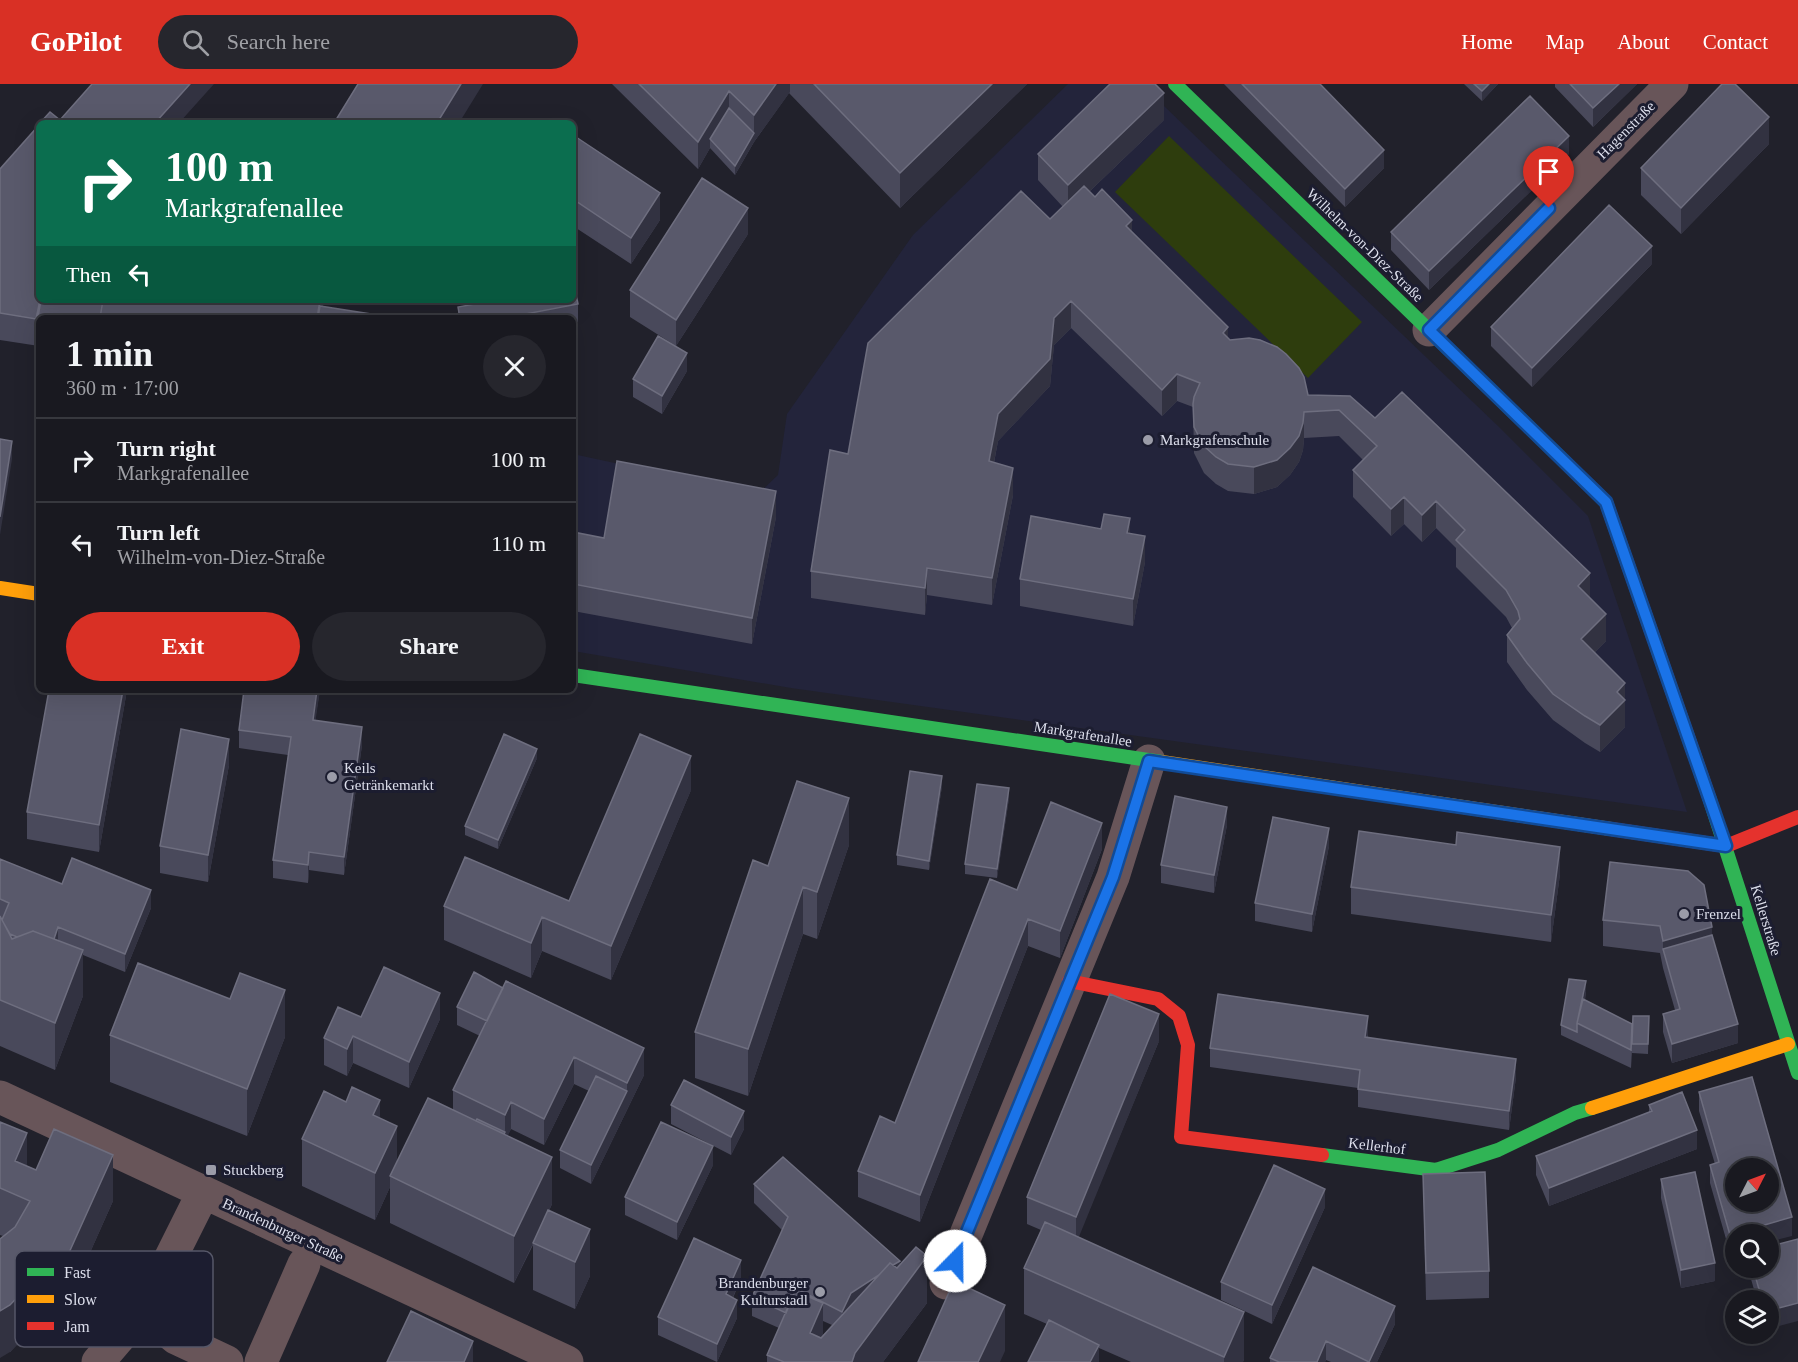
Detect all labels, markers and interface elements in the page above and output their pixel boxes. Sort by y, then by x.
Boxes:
search box [158,15,578,69]
text: GoPilot [30,26,122,57]
icon: search [179,26,212,59]
text: Search here [227,29,330,54]
text: Home [1461,30,1513,54]
text: Map [1546,30,1584,54]
text: About [1617,30,1670,54]
text: Contact [1703,30,1768,54]
street label: Hagenstraße [1594,98,1658,162]
icon: right [66,144,144,222]
text: 100 m [165,144,274,190]
pin [1523,146,1574,208]
icon: arrive [1532,155,1565,188]
street label: Wilhelm-von-Diez-Straße [1303,185,1427,305]
text: Markgrafenallee [165,193,343,223]
icon: left [123,258,156,291]
text: Then [66,262,111,287]
text: 1 min [66,334,153,374]
button: close [483,335,546,398]
text: 360 m · 17:00 [66,377,179,399]
place label: Markgrafenschule [1160,432,1269,448]
marker: Markgrafenschule [1141,433,1155,447]
text: Turn right [117,436,216,461]
icon: right [66,444,99,477]
text: 100 m [490,447,546,472]
text: Markgrafenallee [117,462,249,484]
text: Turn left [117,520,200,545]
icon: left [66,528,99,561]
text: 110 m [491,531,546,556]
text: Wilhelm-von-Diez-Straße [117,546,325,568]
button: Exit [66,612,300,681]
button: Share [312,612,546,681]
street label: Markgrafenallee [1033,718,1134,750]
place label: Keils Getränkemarkt [344,760,435,793]
marker: Keils Getränkemarkt [325,770,339,784]
street label: Kellerstraße [1748,883,1784,958]
place label: Frenzel [1696,906,1741,922]
marker: Frenzel [1677,907,1691,921]
street label: Kellerhof [1347,1135,1407,1157]
north arrow [1725,1158,1779,1212]
map controls [1725,1158,1779,1344]
place label: Stuckberg [223,1162,284,1178]
marker: Stuckberg [204,1163,218,1177]
street label: Brandenburger Straße [220,1195,346,1265]
button: search [1725,1224,1779,1278]
position arrow [923,1229,987,1293]
legend [15,1251,213,1347]
text: Fast [64,1264,91,1281]
place label: Brandenburger Kulturstadl [718,1275,808,1308]
marker: Brandenburger Kulturstadl [813,1285,827,1299]
button: layers [1725,1290,1779,1344]
text: Slow [64,1291,97,1308]
text: Jam [64,1318,90,1335]

